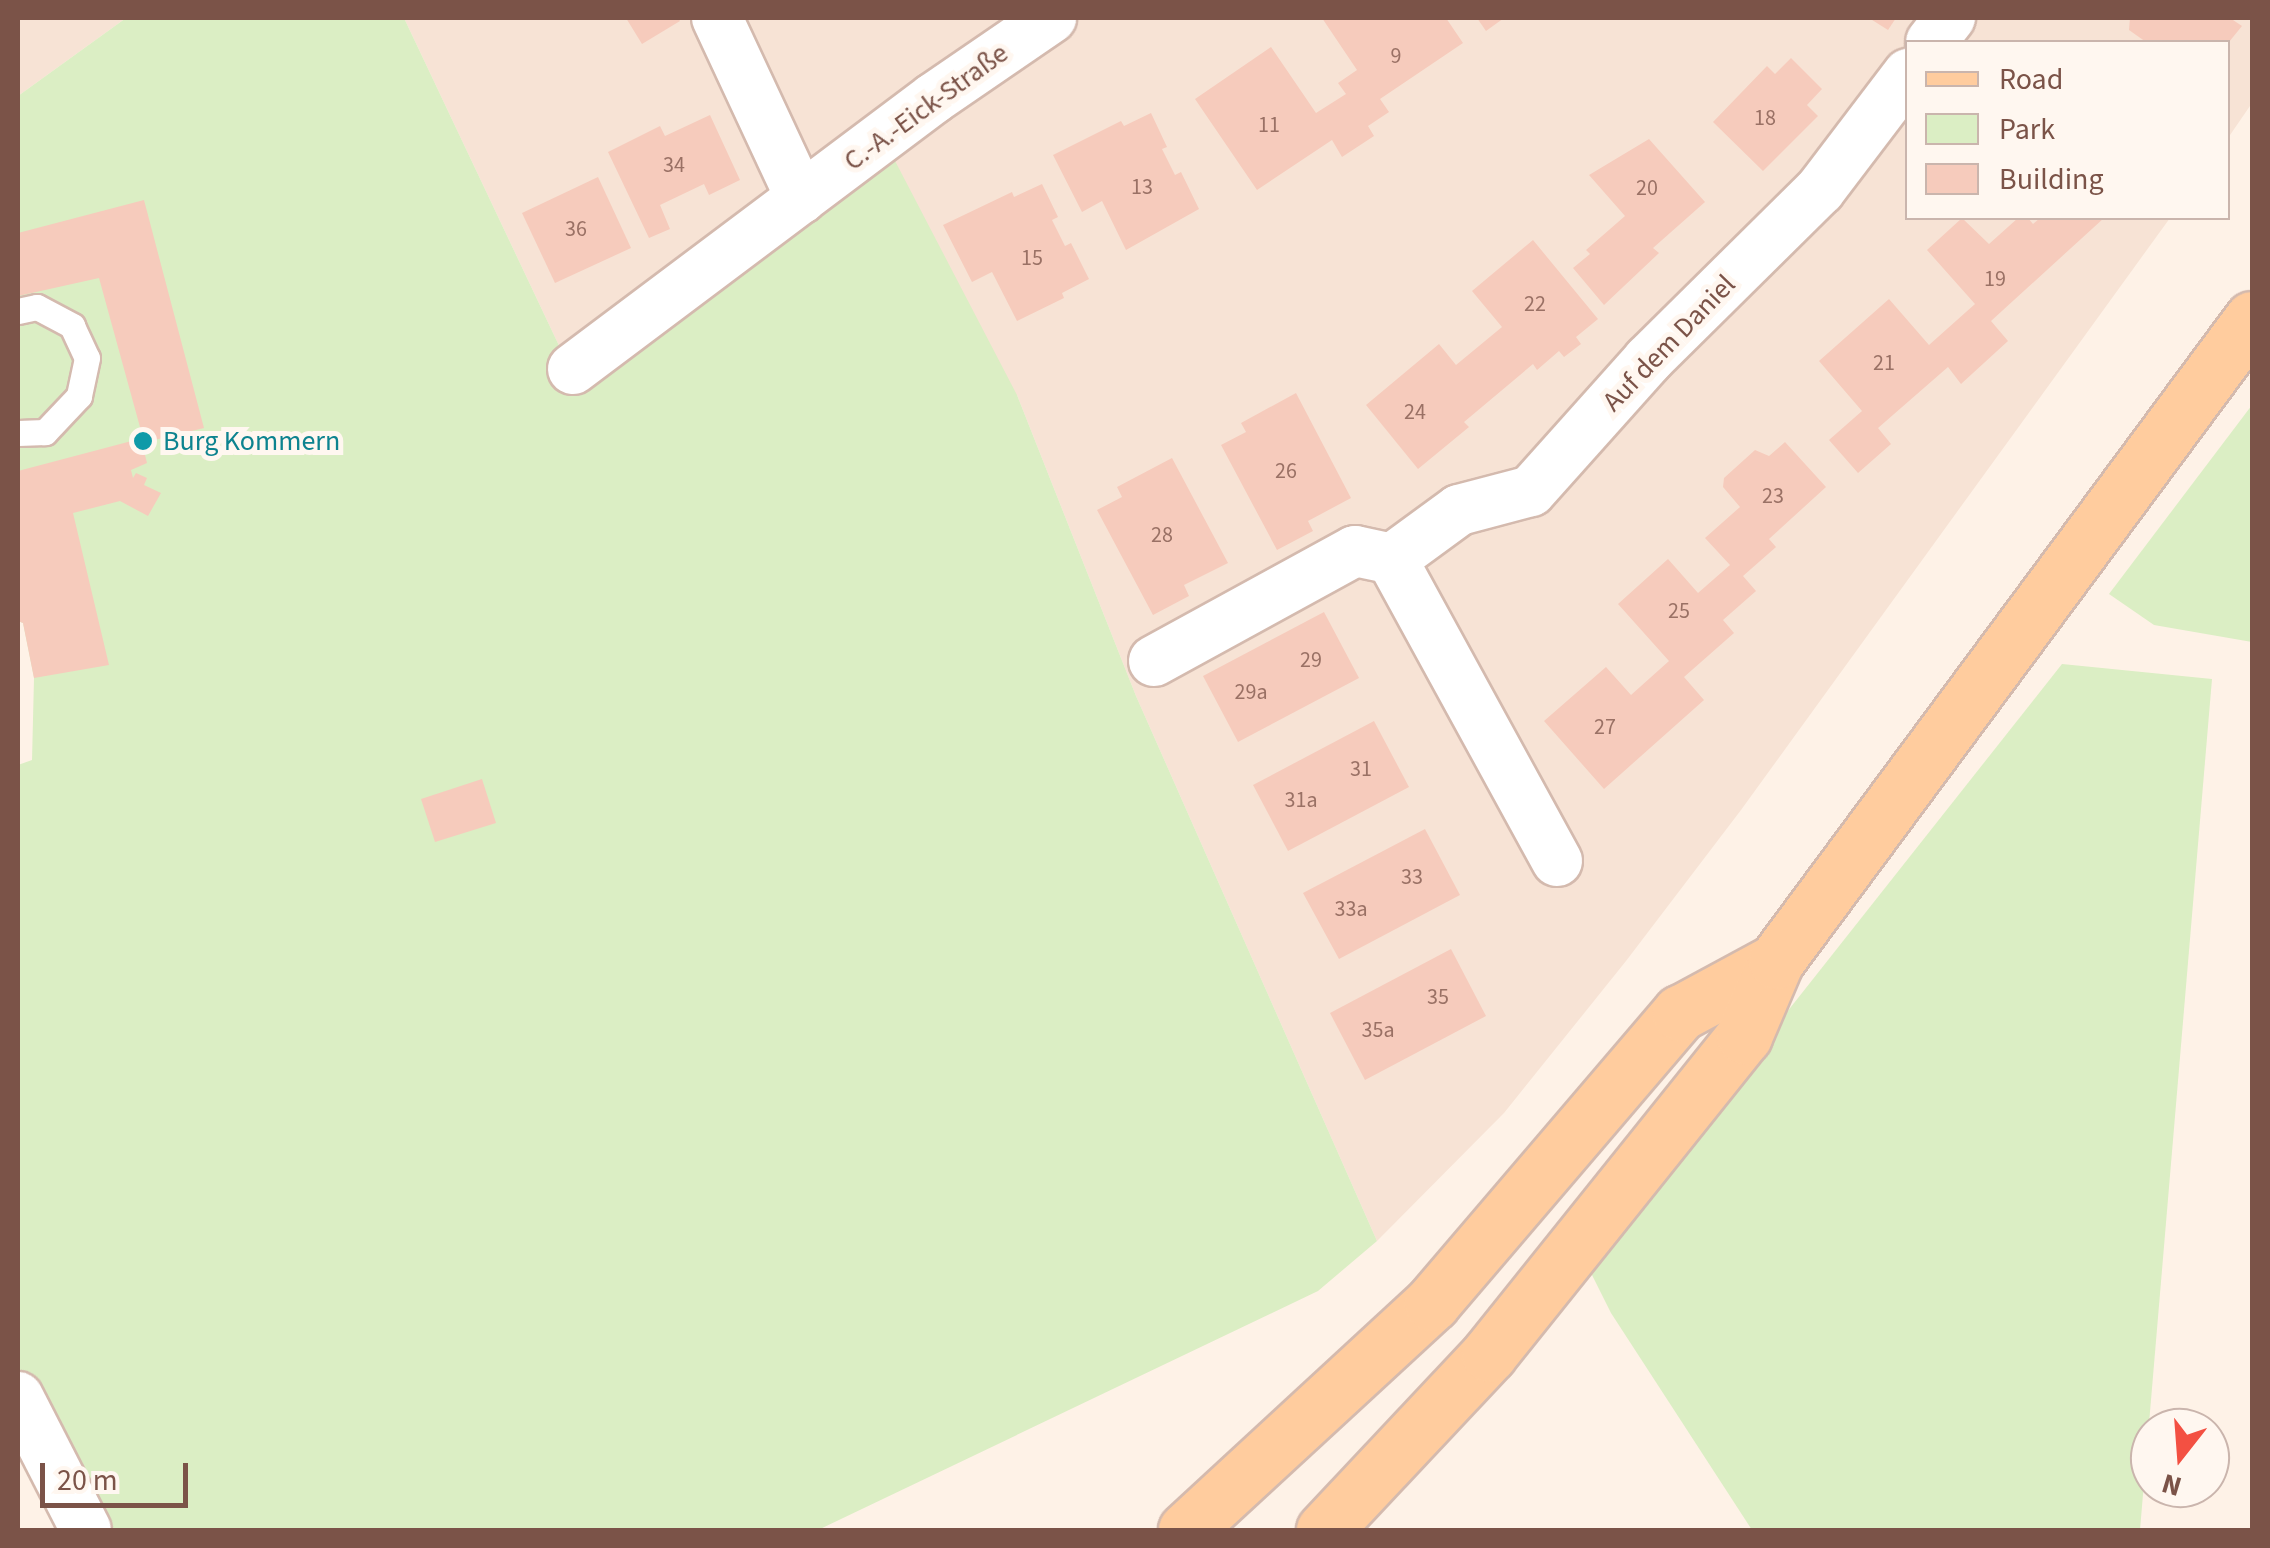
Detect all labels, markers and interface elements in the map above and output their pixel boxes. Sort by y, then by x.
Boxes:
street label: C.-A.-Eick-Straße [837,36,1015,178]
legend [1905,40,2230,220]
house number: 9 [1391,44,1401,70]
text: Road [1999,58,2063,101]
house number: 18 [1754,106,1776,132]
text: Park [1999,108,2055,151]
house number: 11 [1258,113,1280,139]
house number: 34 [663,153,685,179]
text: Building [1999,158,2104,201]
house number: 13 [1131,175,1153,201]
house number: 20 [1636,176,1658,202]
house number: 36 [565,217,587,243]
house number: 15 [1021,246,1043,272]
house number: 19 [1984,267,2006,293]
street label: Auf dem Daniel [1595,268,1743,418]
house number: 22 [1524,292,1546,318]
house number: 21 [1873,351,1895,377]
house number: 24 [1404,400,1426,426]
place label: Burg Kommern [163,424,340,458]
marker: Burg Kommern [132,430,154,452]
house number: 26 [1275,459,1297,485]
house number: 23 [1762,484,1784,510]
house number: 28 [1151,523,1173,549]
house number: 25 [1668,599,1690,625]
house number: 29 [1300,648,1322,674]
house number: 29a [1235,680,1267,706]
house number: 27 [1594,715,1616,741]
house number: 31 [1350,757,1372,783]
house number: 31a [1285,788,1317,814]
house number: 33 [1401,865,1423,891]
house number: 33a [1335,897,1367,923]
house number: 35 [1427,985,1449,1011]
house number: 35a [1362,1018,1394,1044]
north arrow [2130,1408,2230,1508]
scale bar [45,1443,192,1505]
text: 20 m [57,1459,118,1502]
text: N [2157,1463,2187,1507]

